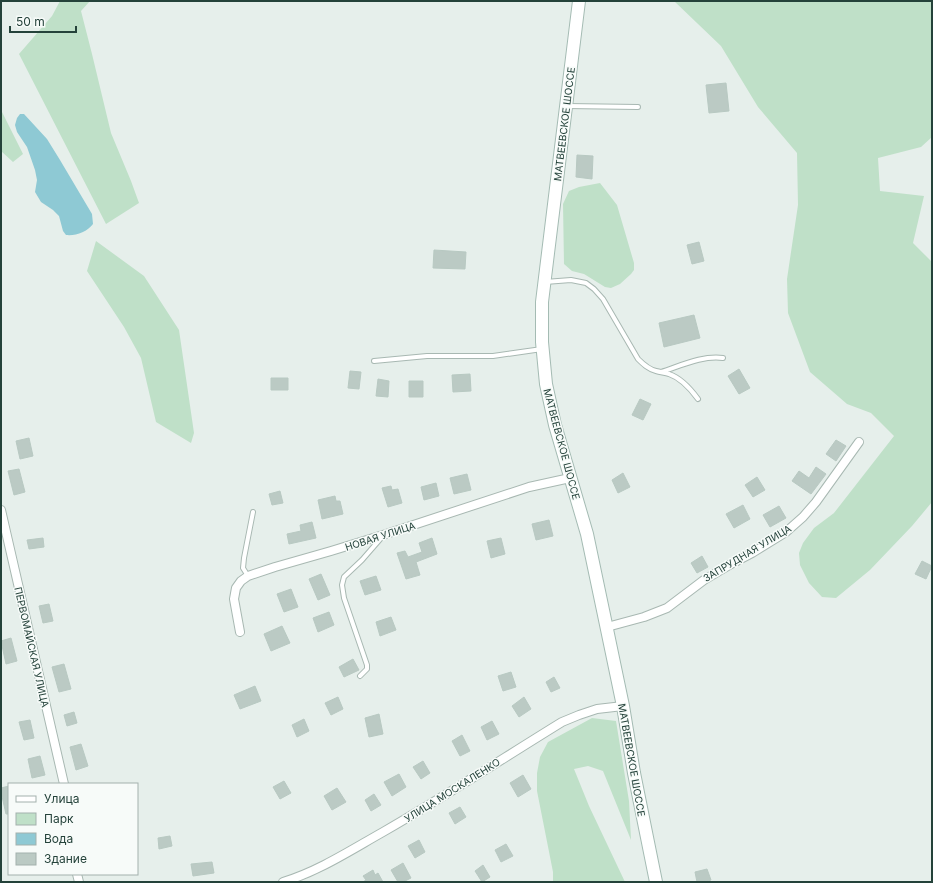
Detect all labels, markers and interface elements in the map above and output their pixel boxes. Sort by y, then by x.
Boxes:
scale bar [10,8,76,34]
text: 50 m [16,14,45,29]
street label: МАТВЕЕВСКОЕ ШОССЕ [551,66,577,182]
street label: МАТВЕЕВСКОЕ ШОССЕ [541,387,583,501]
street label: НОВАЯ УЛИЦА [343,519,417,553]
street label: ЗАПРУДНАЯ УЛИЦА [701,522,793,584]
street label: ПЕРВОМАЙСКАЯ УЛИЦА [12,585,53,708]
street label: МАТВЕЕВСКОЕ ШОССЕ [616,703,648,817]
street label: УЛИЦА МОСКАЛЕНКО [402,755,502,824]
legend [8,783,138,875]
text: Улица [44,791,79,806]
text: Парк [44,811,74,826]
text: Вода [44,831,73,846]
text: Здание [44,851,87,866]

